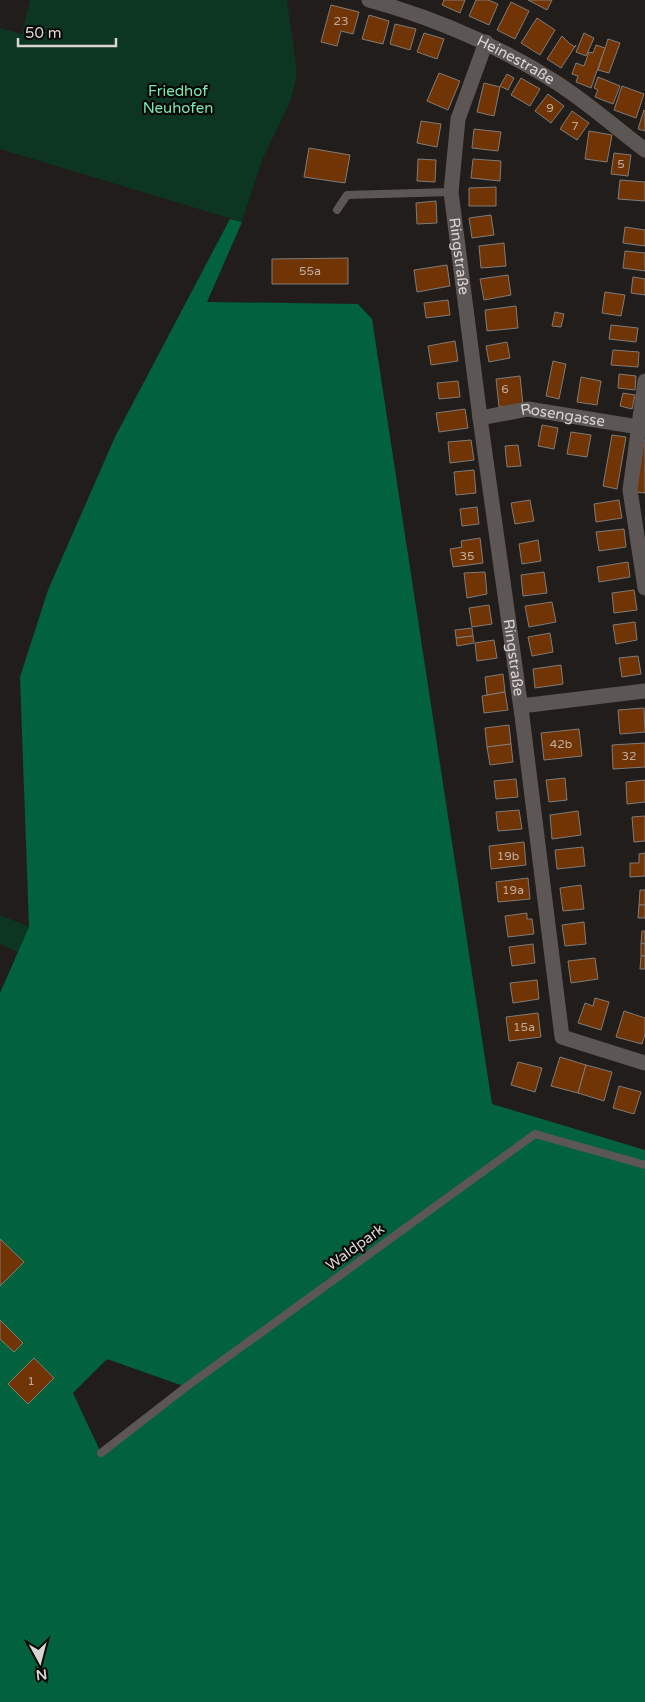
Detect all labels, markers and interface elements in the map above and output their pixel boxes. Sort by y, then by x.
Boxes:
house number: 23 [333,14,349,28]
scale bar [18,15,115,47]
text: 50 m [25,24,62,42]
street label: Heinestraße [474,32,558,88]
park label: Friedhof Neuhofen [143,82,213,117]
house number: 9 [546,101,554,115]
house number: 7 [571,119,579,133]
house number: 5 [617,157,625,171]
street label: Ringstraße [445,217,473,296]
house number: 55a [299,264,321,278]
house number: 6 [501,382,509,396]
street label: Rosengasse [519,400,606,430]
house number: 35 [459,549,475,563]
street label: Ringstraße [499,618,528,697]
house number: 42b [550,737,572,751]
house number: 32 [621,749,637,763]
house number: 19b [497,849,519,863]
house number: 19a [502,883,524,897]
house number: 15a [513,1020,535,1034]
street label: Waldpark [322,1220,388,1274]
house number: 1 [27,1374,35,1388]
north arrow [15,1637,65,1687]
text: N [35,1665,48,1684]

